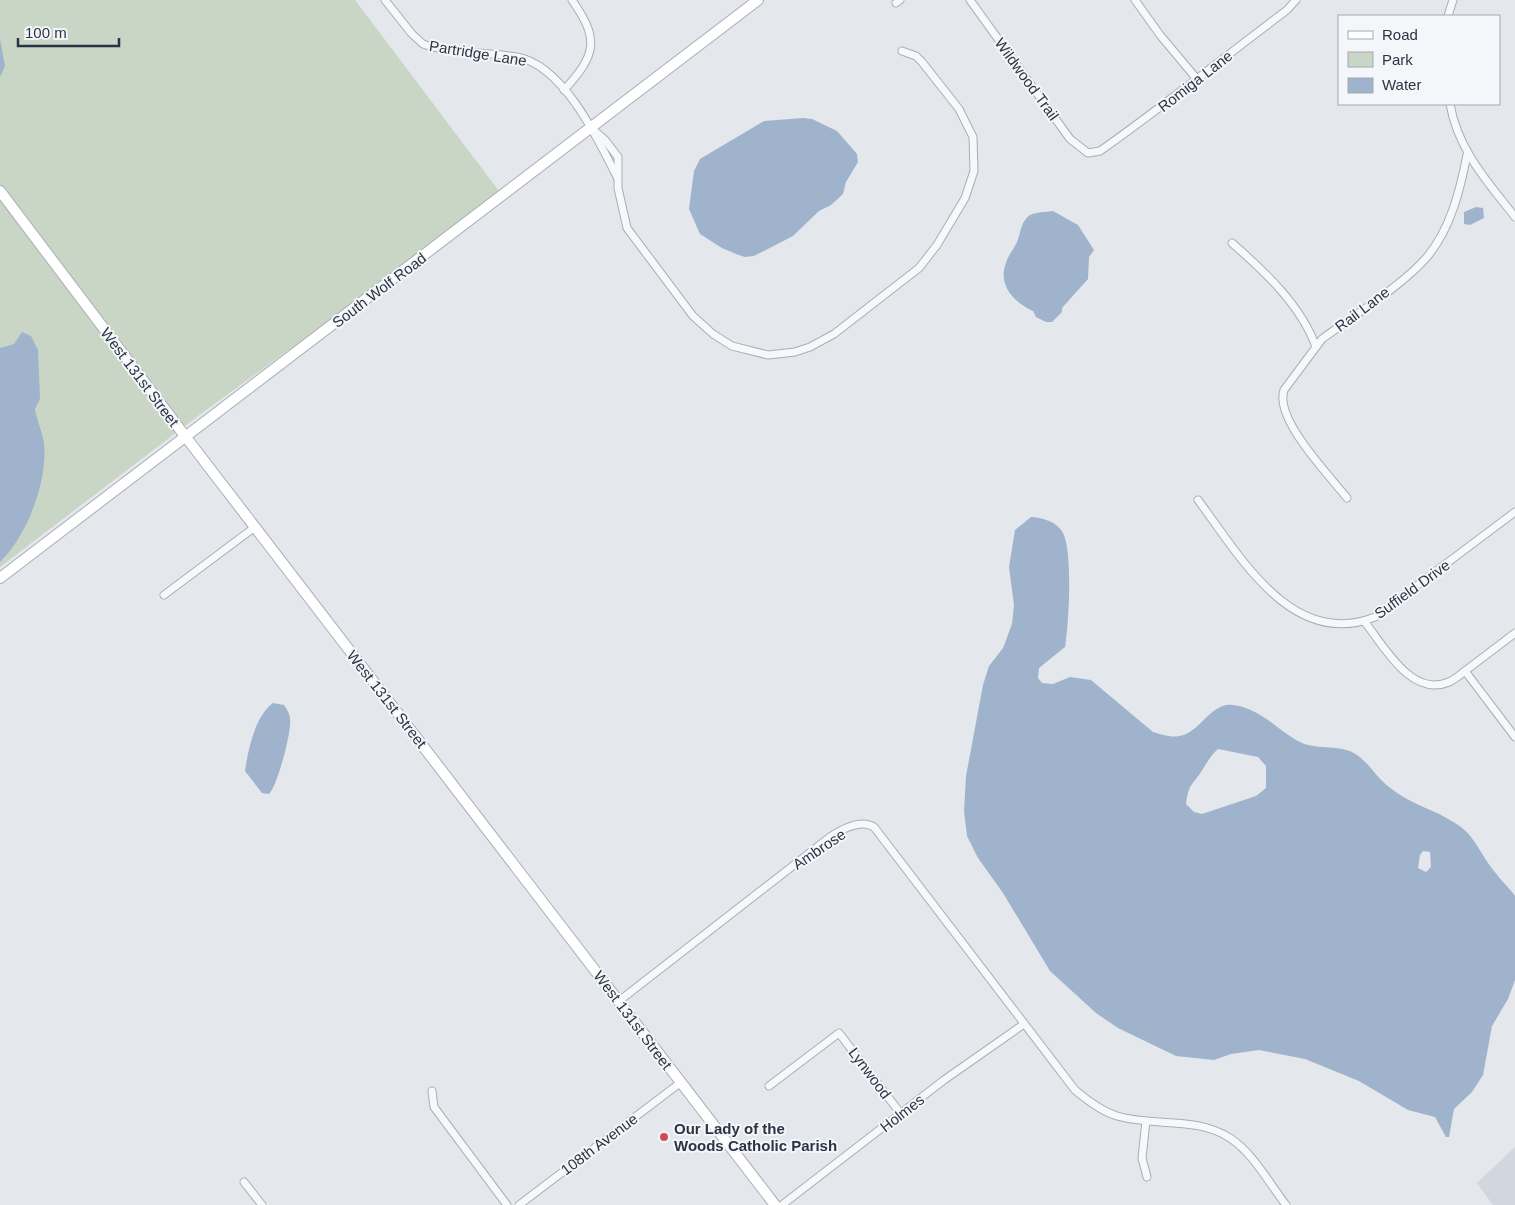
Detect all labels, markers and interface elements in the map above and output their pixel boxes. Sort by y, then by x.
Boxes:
scale bar [18,15,119,47]
legend [1338,15,1500,105]
text: 100 m [25,24,67,41]
text: Road [1382,26,1418,43]
street label: Wildwood Trail [991,35,1063,123]
street label: Partridge Lane [428,37,528,69]
street label: Romiga Lane [1155,47,1235,115]
text: Park [1382,51,1413,68]
text: Water [1382,76,1421,93]
street label: South Wolf Road [329,249,429,331]
street label: Rail Lane [1332,283,1392,335]
street label: West 131st Street [97,324,183,430]
street label: Suffield Drive [1371,556,1453,622]
street label: West 131st Street [344,647,431,752]
street label: Ambrose [789,825,849,873]
street label: West 131st Street [590,967,676,1073]
street label: Lynwood [845,1044,895,1102]
street label: Holmes [877,1091,927,1135]
street label: 108th Avenue [557,1110,641,1178]
place label: Our Lady of the Woods Catholic Parish [674,1120,837,1154]
marker: Our Lady of the Woods Catholic Parish [658,1131,670,1143]

